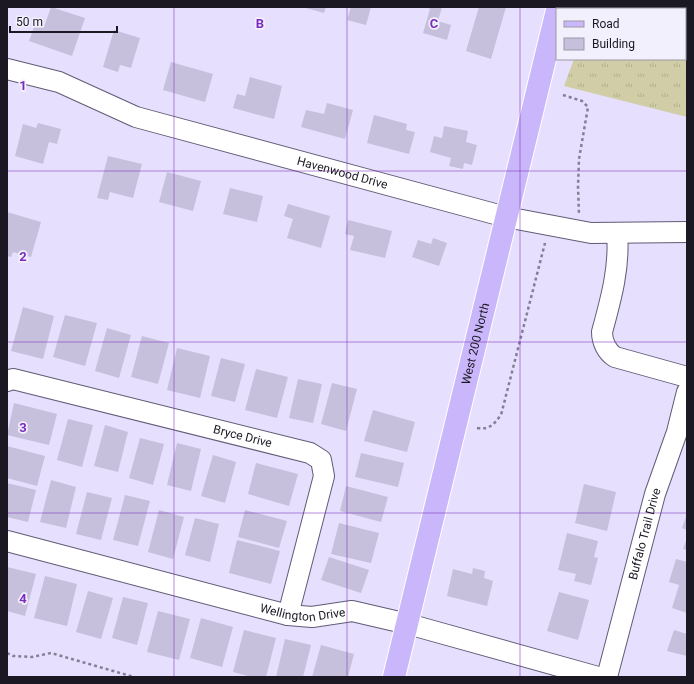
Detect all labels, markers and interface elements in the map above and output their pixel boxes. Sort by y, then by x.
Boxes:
scale bar [10,8,117,34]
legend [556,8,686,60]
text: 50 m [16,15,43,29]
text: B [256,16,264,31]
text: C [430,16,439,31]
text: Road [592,17,620,31]
text: Building [592,37,635,51]
text: 1 [19,78,27,93]
street label: Havenwood Drive [296,154,389,192]
text: 2 [19,249,27,264]
street label: West 200 North [459,302,492,386]
text: 3 [19,420,27,435]
street label: Bryce Drive [212,422,273,450]
street label: Buffalo Trail Drive [626,486,664,581]
text: 4 [19,591,27,606]
street label: Wellington Drive [258,601,346,624]

